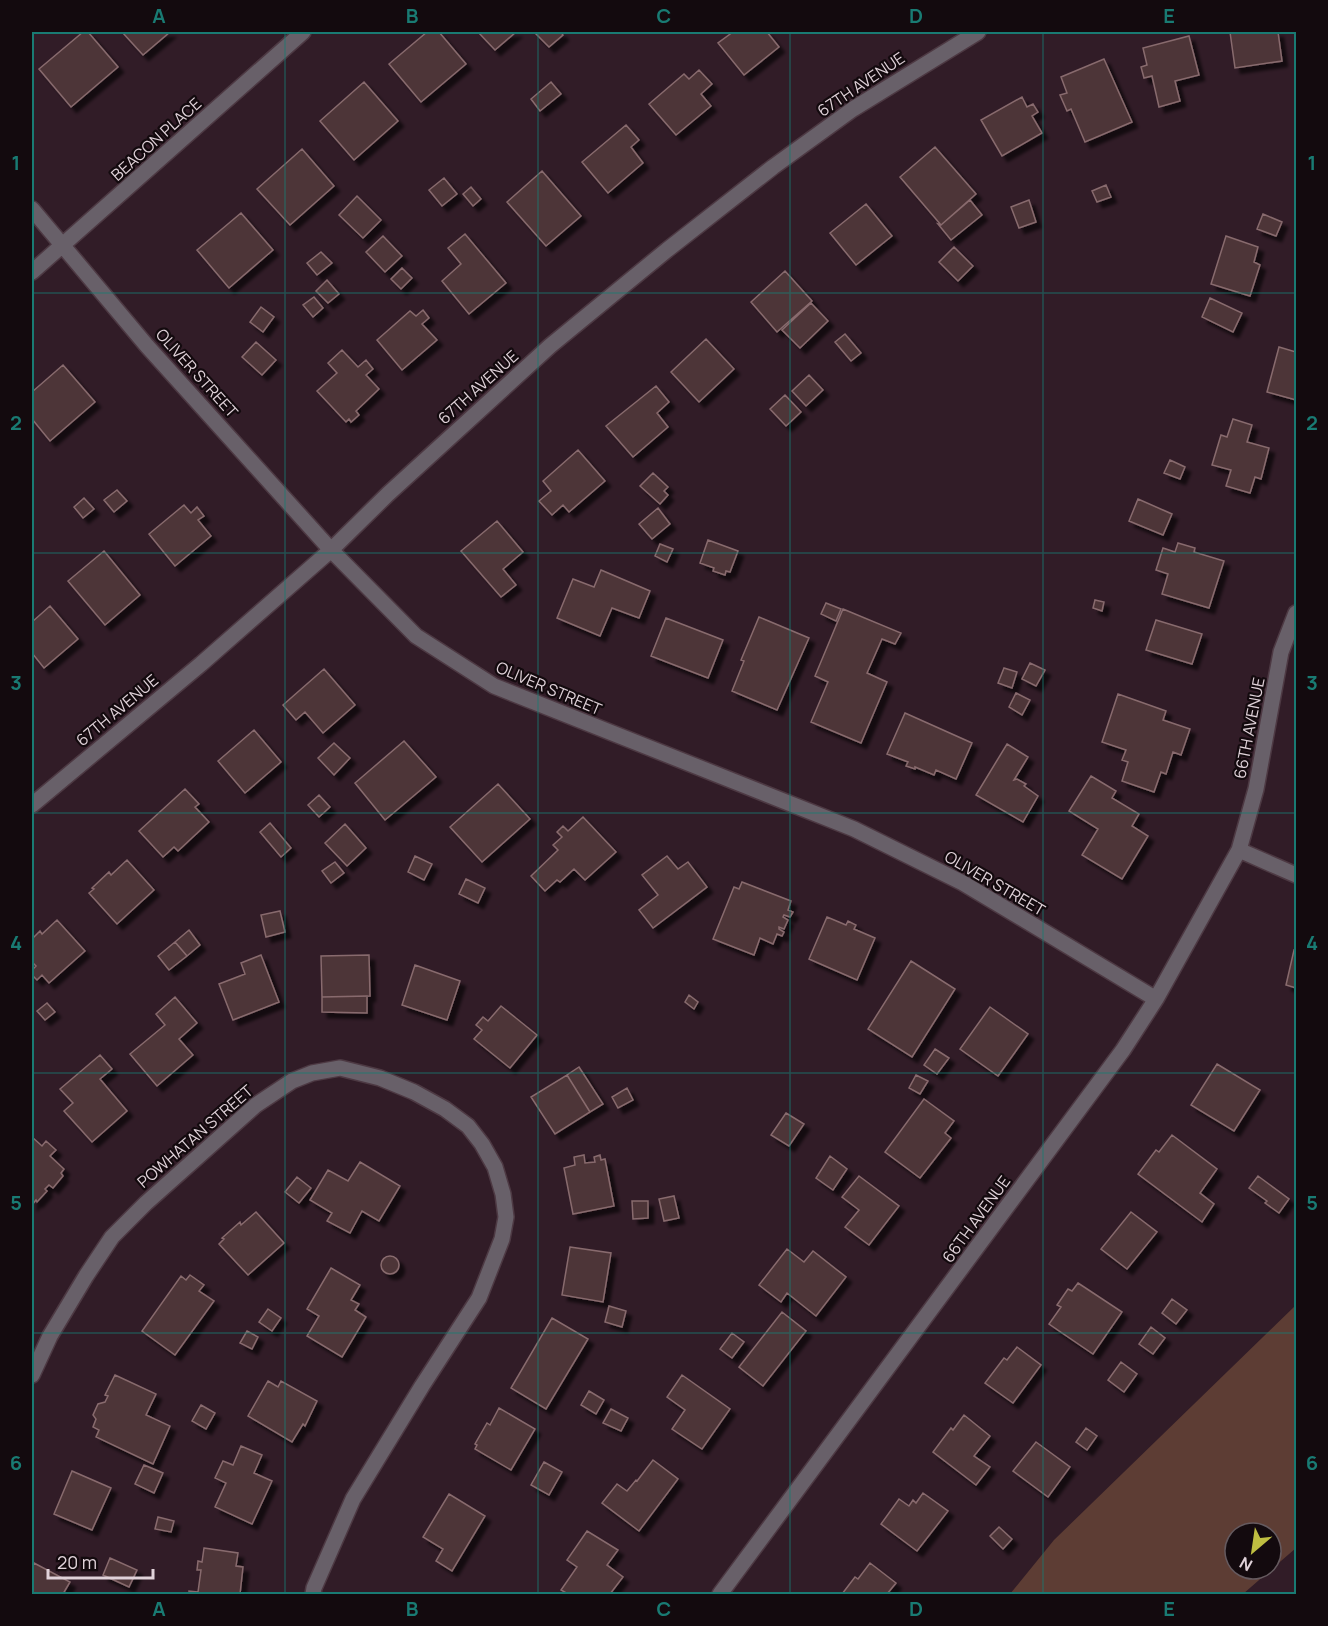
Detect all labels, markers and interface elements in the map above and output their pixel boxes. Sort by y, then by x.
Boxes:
text: A [152,2,166,29]
text: B [406,2,419,29]
text: C [657,2,671,29]
text: D [909,2,923,29]
text: E [1163,2,1175,29]
street label: 67TH AVENUE [813,47,909,121]
street label: BEACON PLACE [106,93,206,185]
text: 1 [12,149,20,176]
text: 1 [1308,149,1316,176]
street label: OLIVER STREET [151,324,243,423]
street label: 67TH AVENUE [433,345,523,429]
text: 2 [10,409,22,436]
text: 2 [1306,409,1318,436]
street label: OLIVER STREET [493,656,606,720]
text: 3 [10,669,22,696]
street label: 67TH AVENUE [71,669,163,751]
text: 3 [1306,669,1318,696]
street label: 66TH AVENUE [1228,676,1270,780]
street label: OLIVER STREET [941,845,1050,921]
text: 4 [10,929,22,956]
text: 4 [1306,929,1318,956]
street label: POWHATAN STREET [132,1079,258,1192]
street label: 66TH AVENUE [937,1171,1015,1267]
text: 5 [10,1189,22,1216]
text: 5 [1306,1189,1318,1216]
text: 6 [10,1449,22,1476]
text: 6 [1306,1449,1318,1476]
north arrow [1223,1521,1283,1581]
scale bar [48,1542,153,1580]
text: 20 m [57,1550,97,1574]
text: N [1235,1552,1256,1577]
text: A [152,1595,166,1622]
text: B [406,1595,419,1622]
text: C [657,1595,671,1622]
text: D [909,1595,923,1622]
text: E [1163,1595,1175,1622]

